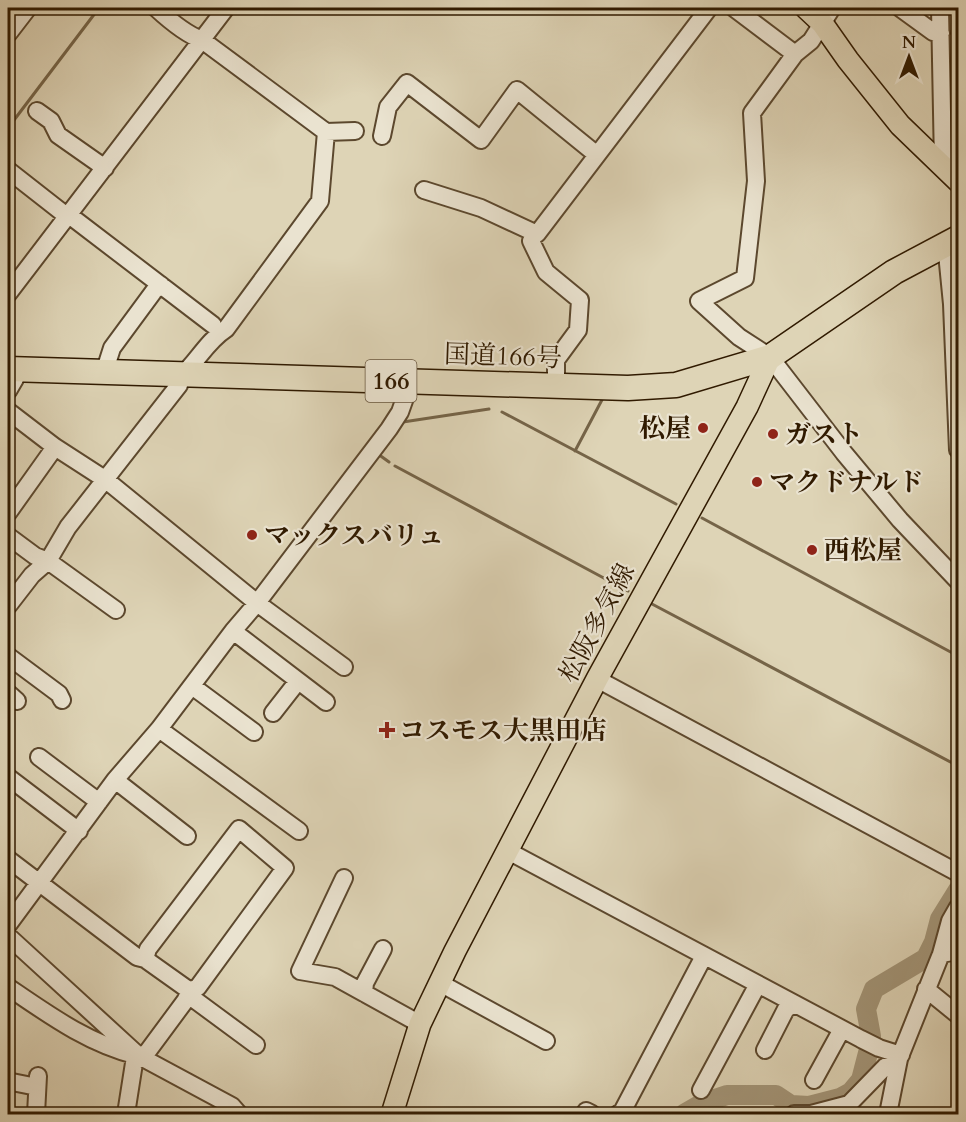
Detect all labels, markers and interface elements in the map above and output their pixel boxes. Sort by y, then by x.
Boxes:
north arrow [879,27,939,87]
text: N [902,32,916,54]
street label: 国道166号 [443,336,563,376]
road number: 166 [366,360,416,402]
place label: 松屋 [639,411,691,446]
place label: ガスト [785,417,863,452]
marker: 松屋 [696,421,710,435]
marker: ガスト [766,427,780,441]
place label: マクドナルド [769,465,924,500]
marker: マクドナルド [750,475,764,489]
place label: マックスバリュ [264,518,444,553]
marker: マックスバリュ [245,528,259,542]
place label: 西松屋 [824,533,902,568]
marker: 西松屋 [805,543,819,557]
street label: 松阪多気線 [551,557,643,689]
place label: コスモス大黒田店 [399,713,607,748]
marker: コスモス大黒田店 [380,723,394,737]

